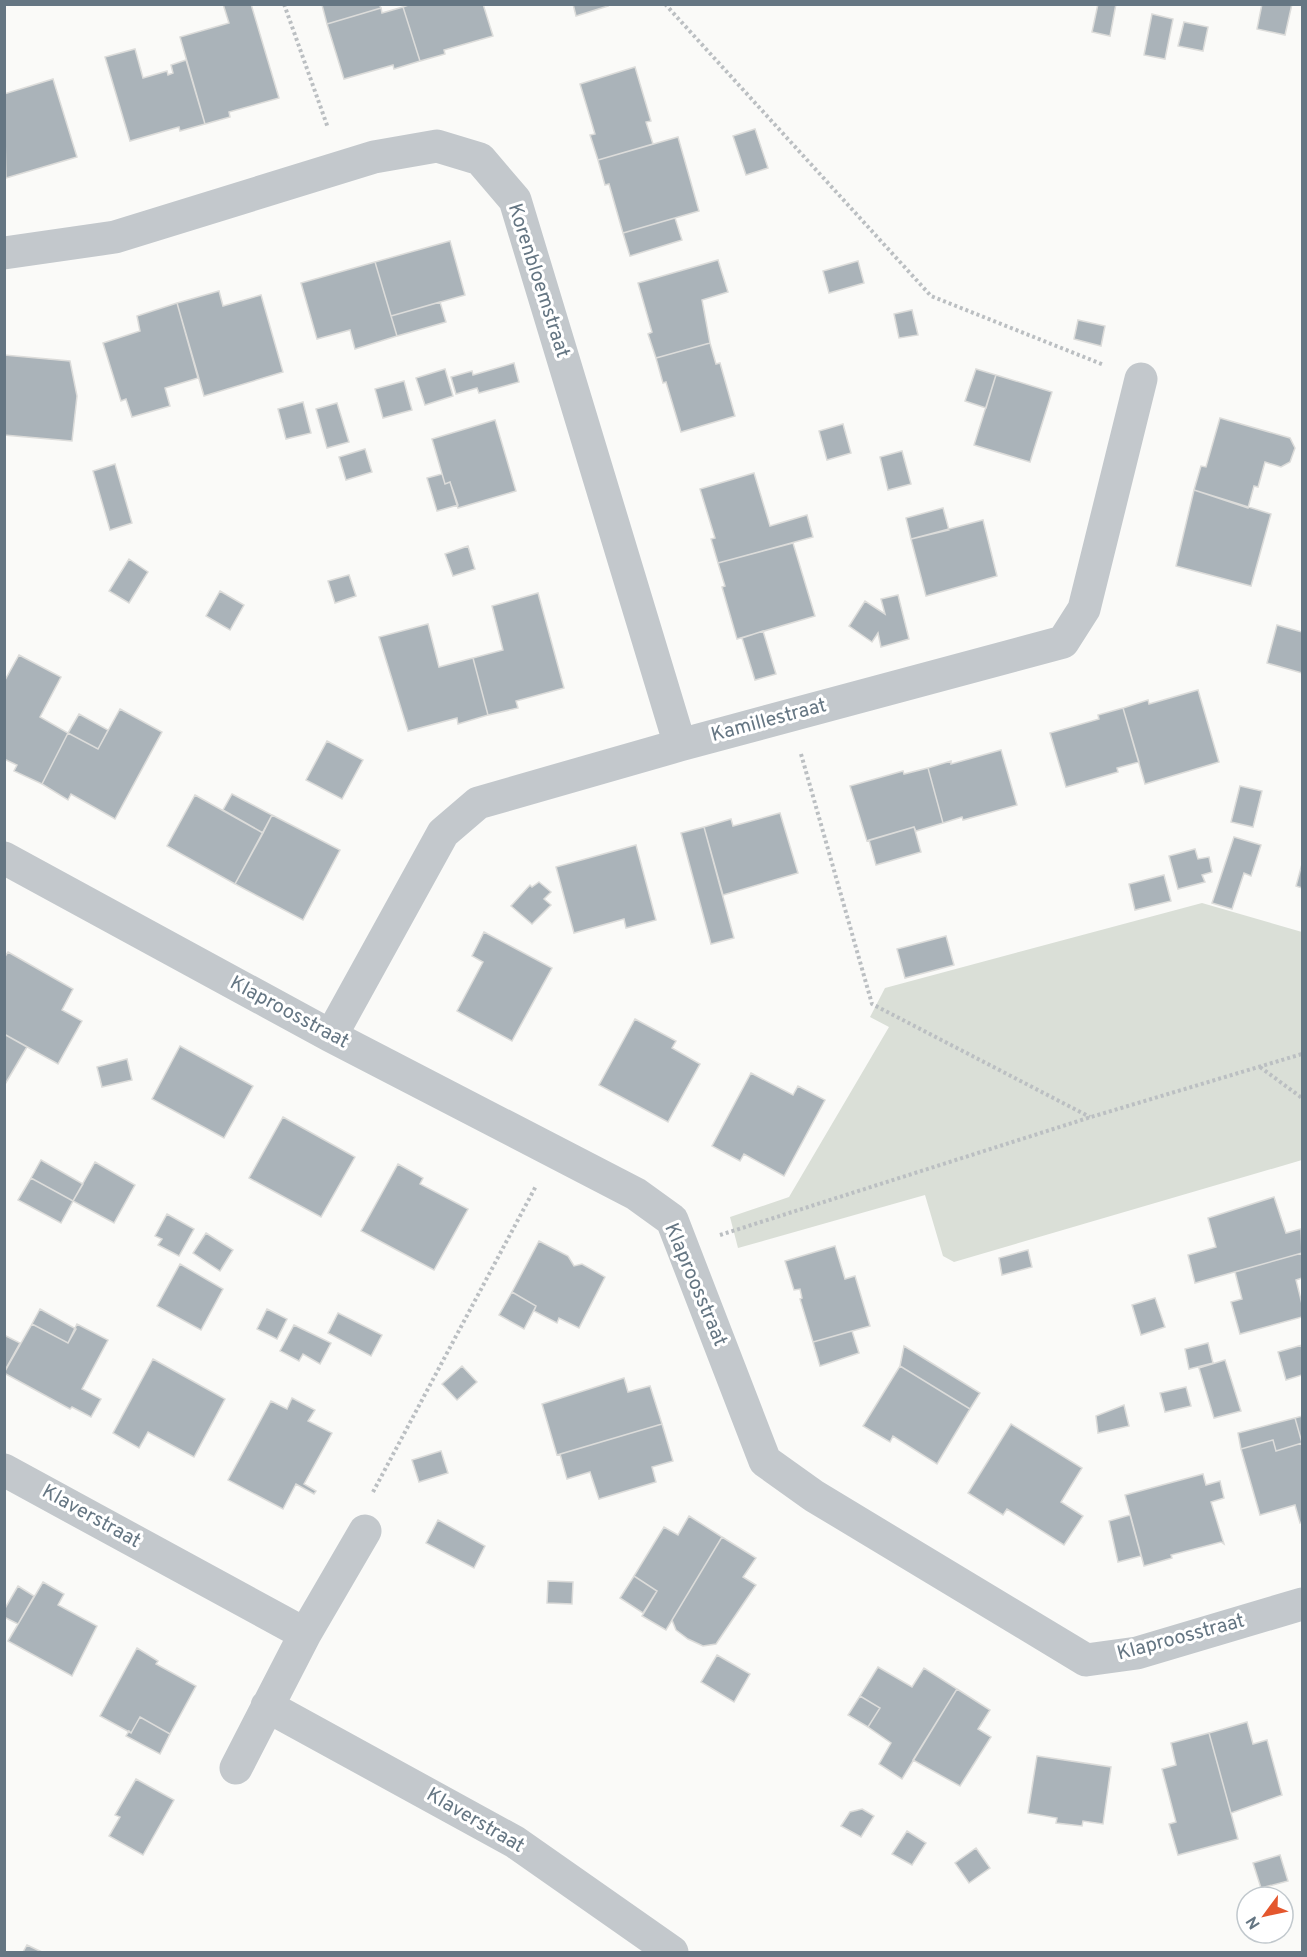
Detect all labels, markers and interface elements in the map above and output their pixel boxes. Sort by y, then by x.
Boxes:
street label: Korenbloemstraat [501,200,575,362]
street label: Kamillestraat [708,693,830,749]
street label: Klaproosstraat [225,971,353,1055]
street label: Klaproosstraat [657,1220,733,1350]
street label: Klaverstraat [37,1479,145,1555]
street label: Klaproosstraat [1114,1608,1248,1668]
street label: Klaverstraat [421,1782,529,1860]
north arrow [1235,1885,1295,1945]
text: N [1243,1912,1266,1932]

